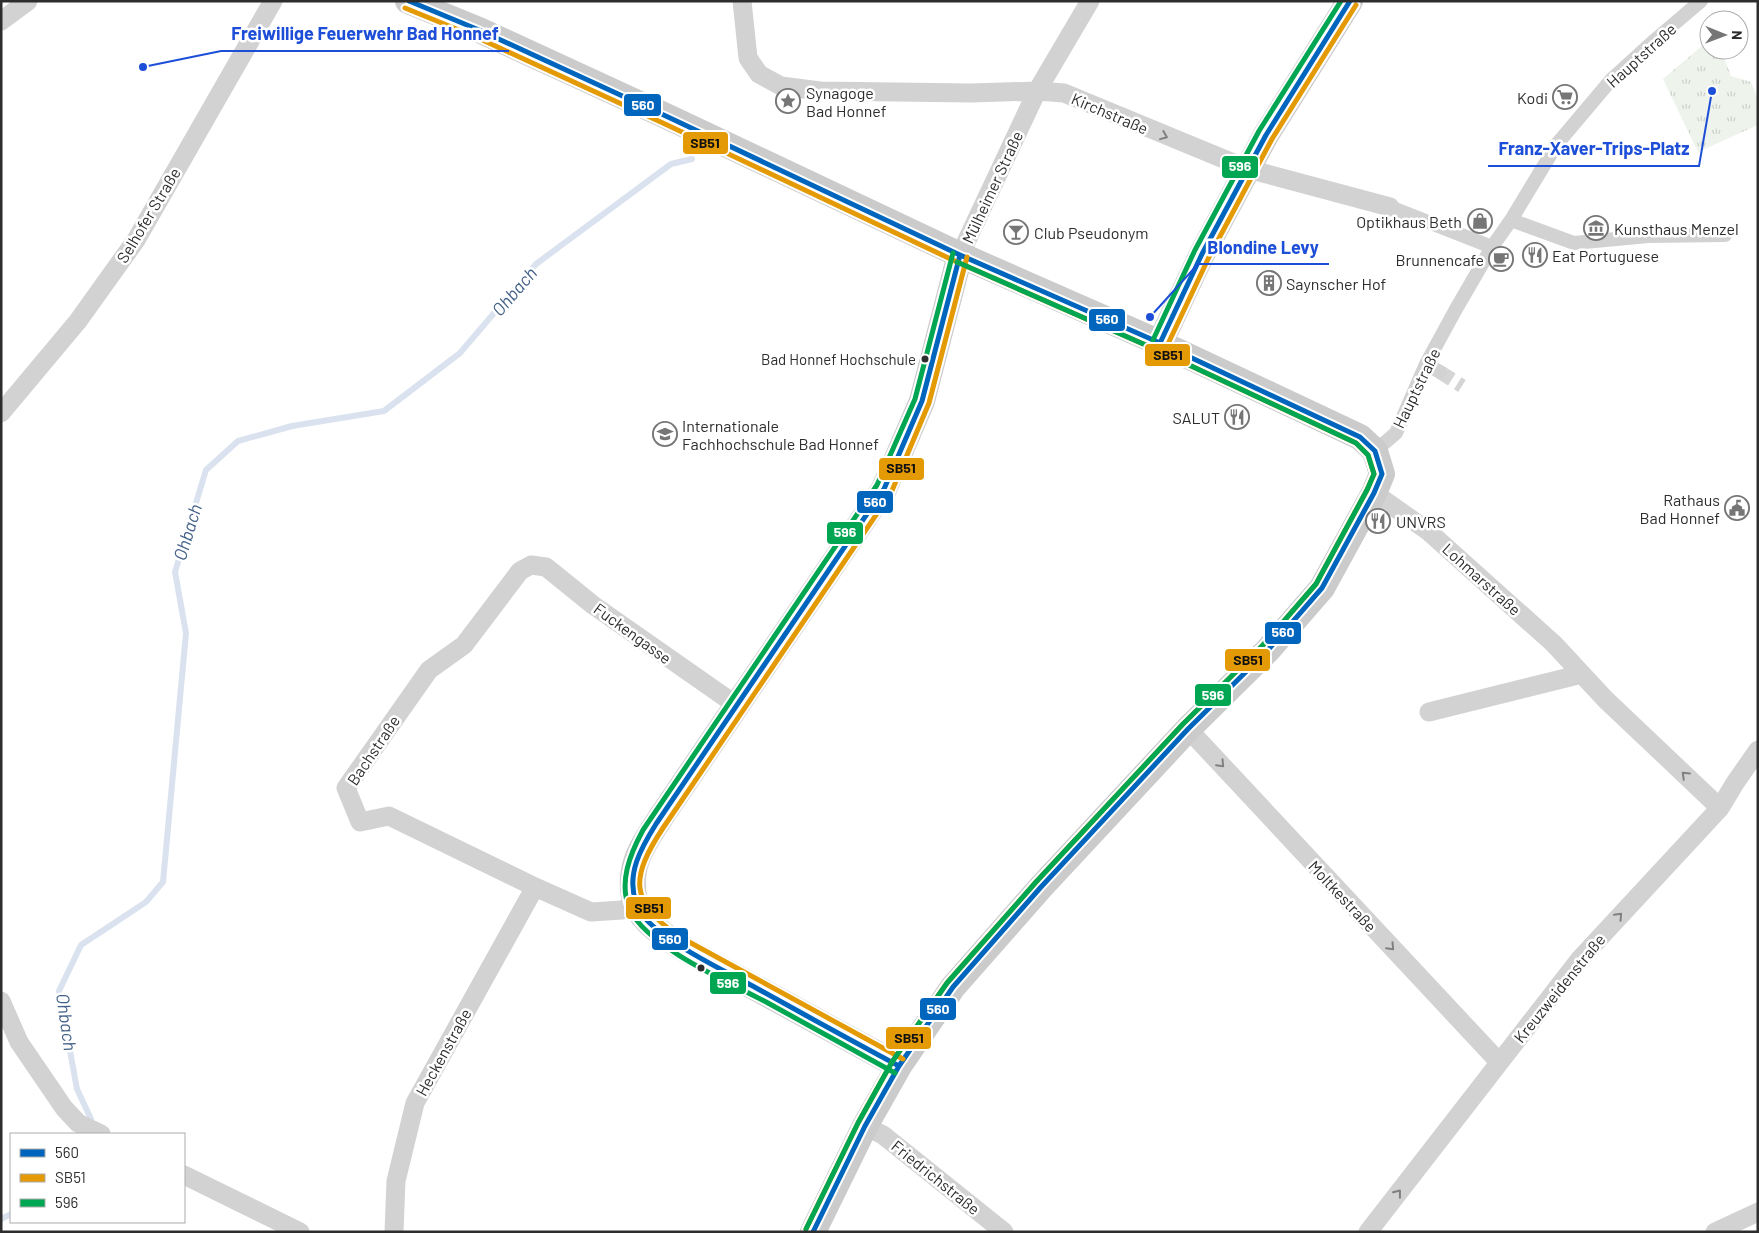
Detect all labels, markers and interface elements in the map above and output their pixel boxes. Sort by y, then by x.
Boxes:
north arrow [1699,10,1749,60]
callout: Freiwillige Feuerwehr Bad Honnef [221,18,509,51]
street label: Hauptstraße [1602,19,1680,91]
text: Freiwillige Feuerwehr Bad Honnef [231,22,499,44]
text: N [1729,30,1746,40]
place label: Synagoge Bad Honnef [806,83,887,120]
supermarket icon: Kodi [1552,84,1578,110]
place icon: Synagoge Bad Honnef [775,88,801,114]
street label: Kirchstraße [1069,88,1151,138]
place label: Kodi [1517,88,1548,107]
line badge: 560 [623,93,662,117]
text: 560 [631,96,655,113]
street label: Mülheimer Straße [958,128,1026,246]
one-way arrow [1159,130,1168,140]
line badge: SB51 [682,131,729,155]
callout: Franz-Xaver-Trips-Platz [1488,133,1699,166]
text: SB51 [690,134,720,151]
text: Franz-Xaver-Trips-Platz [1499,137,1689,159]
line badge: 596 [1221,155,1259,179]
text: 596 [1229,157,1252,174]
street label: Selhofer Straße [112,164,184,266]
shop icon: Optikhaus Beth [1467,208,1493,234]
place label: Optikhaus Beth [1356,212,1462,231]
museum icon: Kunsthaus Menzel [1583,215,1609,241]
bar icon: Club Pseudonym [1003,219,1029,245]
place label: Kunsthaus Menzel [1614,219,1739,238]
place label: Club Pseudonym [1034,223,1149,242]
callout: Blondine Levy [1198,231,1329,264]
text: Blondine Levy [1207,236,1319,258]
restaurant icon: Eat Portuguese [1522,242,1548,268]
cafe icon: Brunnencafe [1488,246,1514,272]
place label: Eat Portuguese [1552,246,1659,265]
place label: Brunnencafe [1395,250,1484,269]
water label: Ohbach [487,262,541,320]
building icon: Saynscher Hof [1256,270,1282,296]
place label: Saynscher Hof [1286,274,1387,293]
line badge: 560 [1088,308,1126,332]
text: 560 [1095,310,1119,327]
line badge: SB51 [1144,343,1191,367]
street label: Hauptstraße [1388,345,1444,431]
text: SB51 [1153,346,1183,363]
place label: Bad Honnef Hochschule [761,350,916,368]
marker: Bad Honnef Hochschule [920,354,930,364]
restaurant icon: SALUT [1224,404,1250,430]
place label: SALUT [1172,408,1220,427]
place label: Internationale Fachhochschule Bad Honnef [682,416,879,453]
school or university icon: Internationale Fachhochschule Bad Honnef [652,421,678,447]
line badge: SB51 [878,457,925,481]
text: SB51 [886,459,916,476]
line badge: 560 [856,490,894,514]
place label: Rathaus Bad Honnef [1640,490,1720,527]
text: 560 [863,493,887,510]
public building icon: Rathaus Bad Honnef [1724,495,1750,521]
water label: Ohbach [168,501,206,563]
restaurant icon: UNVRS [1365,508,1391,534]
place label: UNVRS [1396,512,1446,531]
line badge: 596 [826,521,864,545]
text: 596 [834,523,857,540]
street label: Lohmarstraße [1439,539,1525,619]
street label: Fuckengasse [591,599,675,667]
line badge: 560 [1264,621,1302,645]
text: 560 [1271,623,1295,640]
line badge: SB51 [1224,648,1271,672]
text: SB51 [1233,651,1263,668]
line badge: 596 [1194,683,1232,707]
text: 596 [1202,686,1225,703]
street label: Bachstraße [343,712,403,788]
one-way arrow [1215,759,1224,768]
one-way arrow [1681,772,1690,781]
street label: Moltkestraße [1305,856,1381,936]
line badge: SB51 [625,896,672,920]
text: SB51 [634,899,664,916]
one-way arrow [1614,912,1623,921]
line badge: 560 [651,927,689,951]
text: 560 [658,930,682,947]
street label: Kreuzweidenstraße [1509,930,1609,1046]
one-way arrow [1386,942,1395,951]
unlabelled marker [696,963,706,973]
line badge: 596 [709,971,747,995]
text: 596 [717,974,740,991]
water label: Ohbach [52,992,82,1052]
line badge: 560 [919,997,957,1021]
text: 560 [926,1000,950,1017]
street label: Heckenstraße [411,1005,475,1099]
line badge: SB51 [885,1026,932,1050]
text: SB51 [894,1029,924,1046]
legend [10,1133,185,1223]
street label: Friedrichstraße [888,1136,984,1218]
text: 560 [55,1143,79,1161]
text: SB51 [55,1168,86,1186]
one-way arrow [1393,1190,1401,1199]
text: 596 [55,1193,78,1211]

